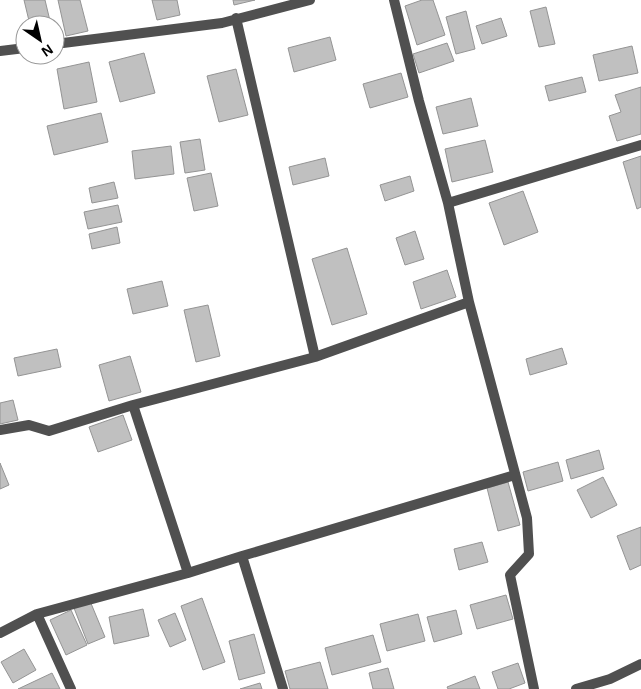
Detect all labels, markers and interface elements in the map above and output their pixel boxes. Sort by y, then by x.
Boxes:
north arrow [15,15,65,65]
text: N [39,41,56,60]

